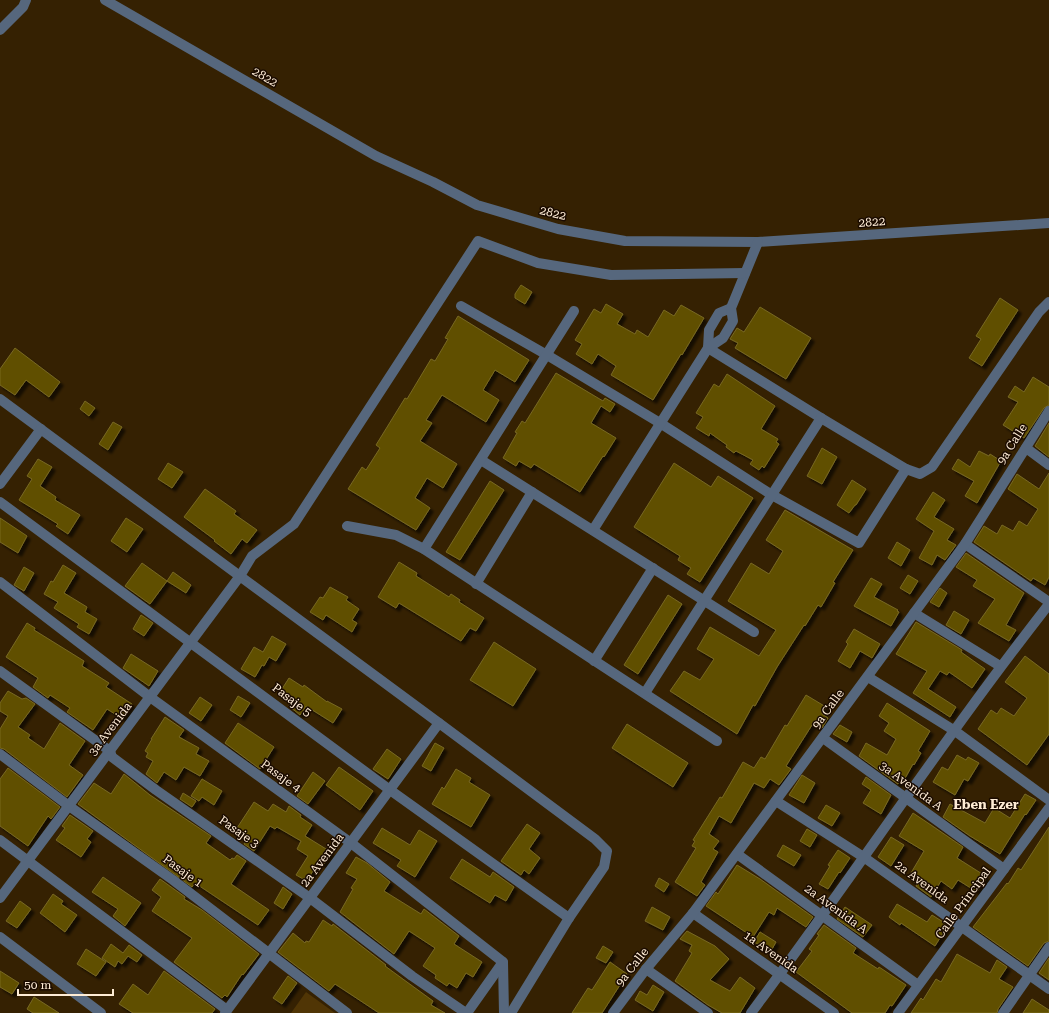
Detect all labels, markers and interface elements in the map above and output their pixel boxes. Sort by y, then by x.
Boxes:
street label: 2822 [250,64,280,90]
street label: 2822 [538,203,568,223]
street label: 2822 [858,214,886,230]
street label: 9a Calle [994,421,1030,467]
street label: Pasaje 5 [269,681,315,720]
street label: 9a Calle [809,686,847,731]
street label: 3a Avenida [85,699,135,759]
street label: Pasaje 4 [258,757,304,795]
street label: 3a Avenida A [877,758,946,814]
district label: Eben Ezer [953,797,1019,812]
street label: Pasaje 3 [216,813,262,851]
street label: 2a Avenida [297,830,347,890]
street label: Pasaje 1 [160,852,206,890]
street label: 2a Avenida [892,858,952,907]
street label: Calle Principal [932,864,994,941]
street label: 2a Avenida A [802,881,871,937]
street label: 1a Avenida [741,928,801,976]
street label: 9a Calle [613,944,652,989]
scale bar [18,971,113,997]
text: 50 m [24,978,51,992]

